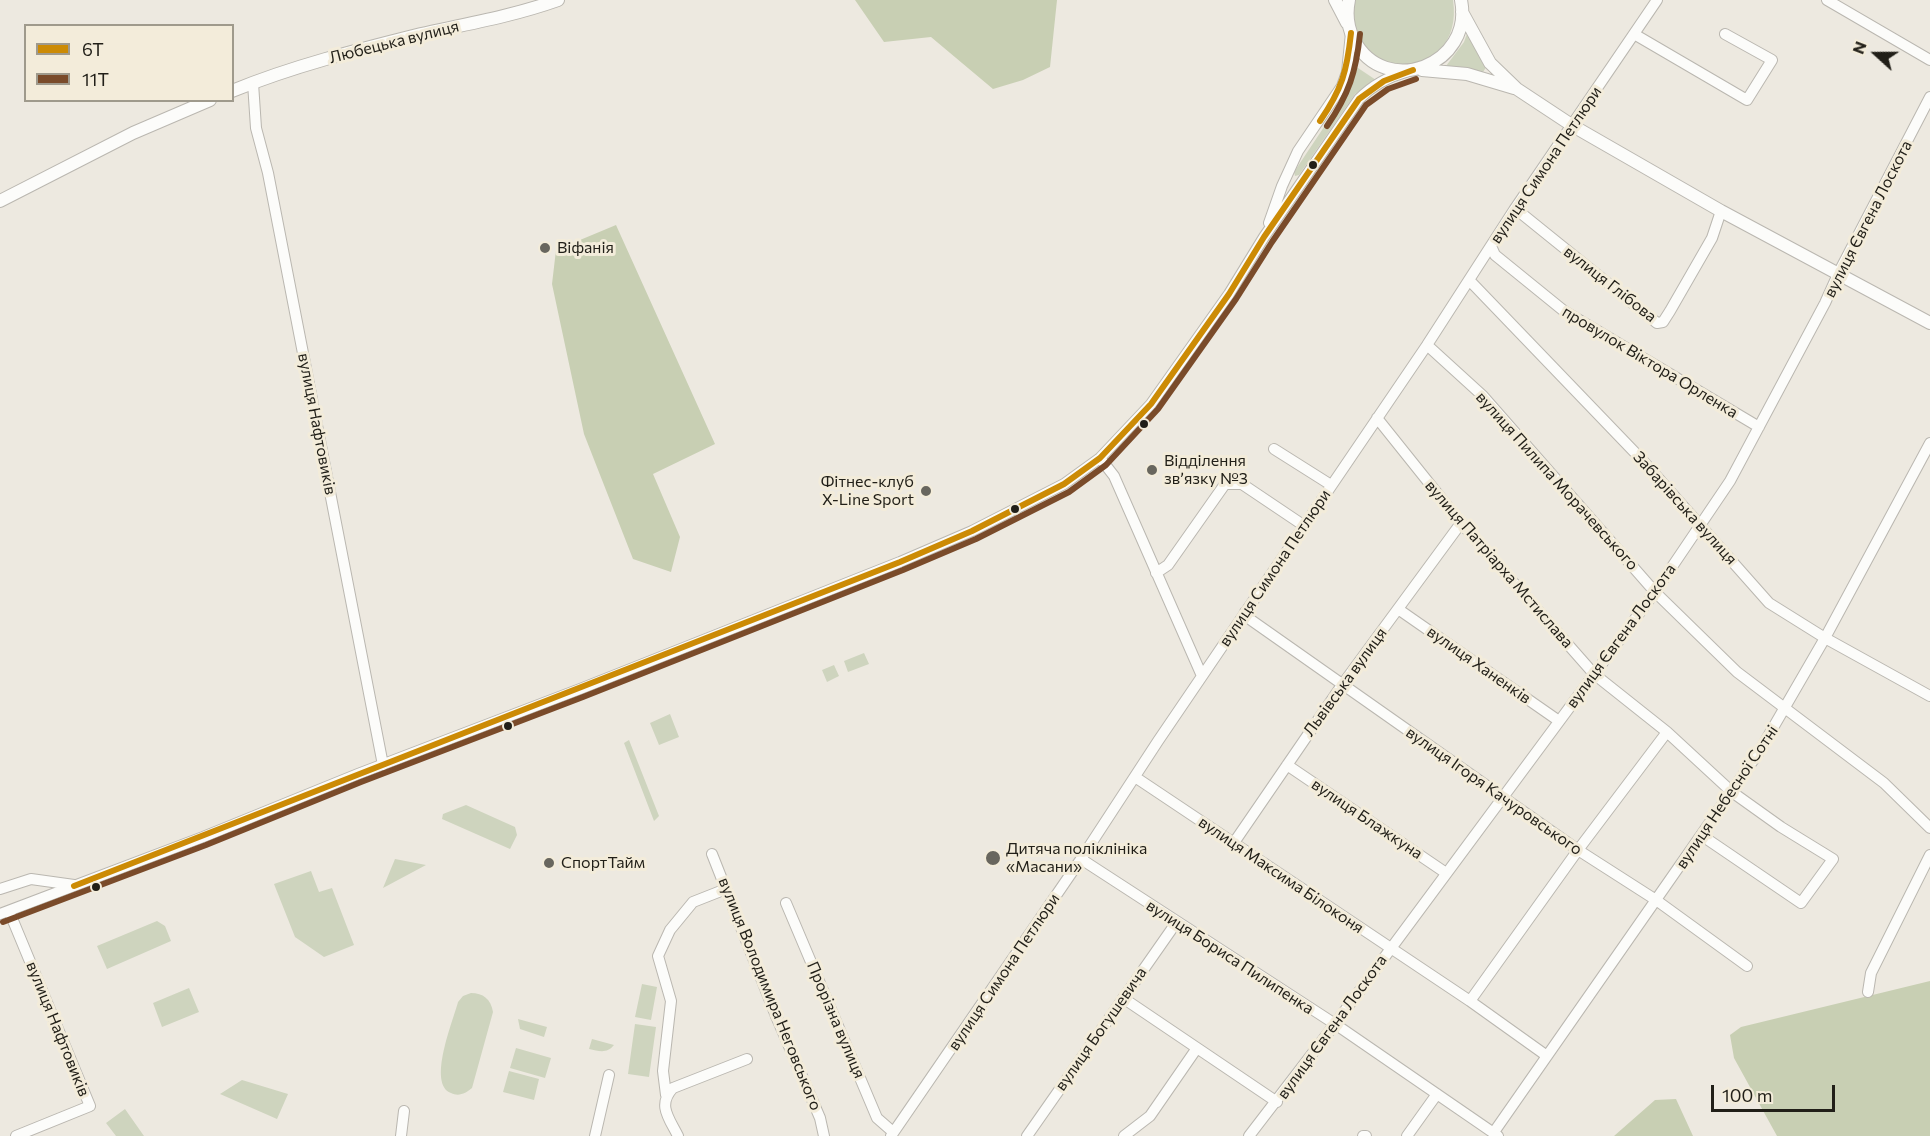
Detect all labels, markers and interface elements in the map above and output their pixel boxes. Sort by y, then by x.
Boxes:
street label: Любецька вулиця [327,17,461,67]
legend [24,24,234,102]
north arrow [1846,24,1906,84]
text: 6Т [82,38,104,60]
text: N [1848,38,1870,56]
text: 11Т [82,68,109,90]
street label: вулиця Симона Петлюри [1486,83,1606,247]
street label: вулиця Євгена Лоскота [1820,137,1916,301]
unlabelled marker [1307,159,1319,171]
place label: Віфанія [557,238,614,258]
marker: Віфанія [538,241,552,255]
street label: вулиця Глібова [1560,242,1660,326]
street label: провулок Віктора Орленка [1559,302,1741,422]
street label: вулиця Нафтовиків [294,352,340,496]
street label: вулиця Пилипа Морачевського [1472,388,1642,574]
unlabelled marker [1138,418,1150,430]
street label: Забарівська вулиця [1629,447,1741,569]
place label: Відділення зв’язку №3 [1164,451,1248,489]
marker: Відділення зв’язку №3 [1145,463,1159,477]
place label: Фітнес-клуб X-Line Sport [821,472,914,510]
street label: вулиця Патріарха Мстислава [1421,476,1577,652]
marker: Фітнес-клуб X-Line Sport [919,484,933,498]
street label: вулиця Симона Петлюри [1215,486,1335,650]
unlabelled marker [1009,503,1021,515]
street label: вулиця Євгена Лоскота [1562,560,1680,712]
street label: вулиця Ханенків [1423,622,1535,708]
street label: Львівська вулиця [1299,624,1391,740]
unlabelled marker [502,720,514,732]
street label: вулиця Небесної Сотні [1672,722,1782,872]
street label: вулиця Ігоря Качуровського [1402,723,1586,859]
street label: вулиця Блажкуна [1308,775,1426,863]
street label: вулиця Максима Білоконя [1195,812,1367,938]
place label: Дитяча поліклініка «Масани» [1006,839,1147,877]
marker: Дитяча поліклініка «Масани» [984,849,1002,867]
place label: СпортТайм [561,853,645,873]
marker: СпортТайм [542,856,556,870]
street label: вулиця Володимира Неговського [714,875,826,1113]
unlabelled marker [90,881,102,893]
street label: вулиця Симона Петлюри [944,890,1064,1054]
street label: вулиця Бориса Пилипенка [1143,896,1317,1018]
street label: вулиця Євгена Лоскота [1273,951,1391,1103]
street label: вулиця Нафтовиків [22,959,94,1099]
street label: Прорізна вулиця [803,959,869,1081]
street label: вулиця Богушевича [1051,964,1151,1094]
scale bar [1714,1073,1838,1111]
text: 100 m [1722,1084,1772,1106]

